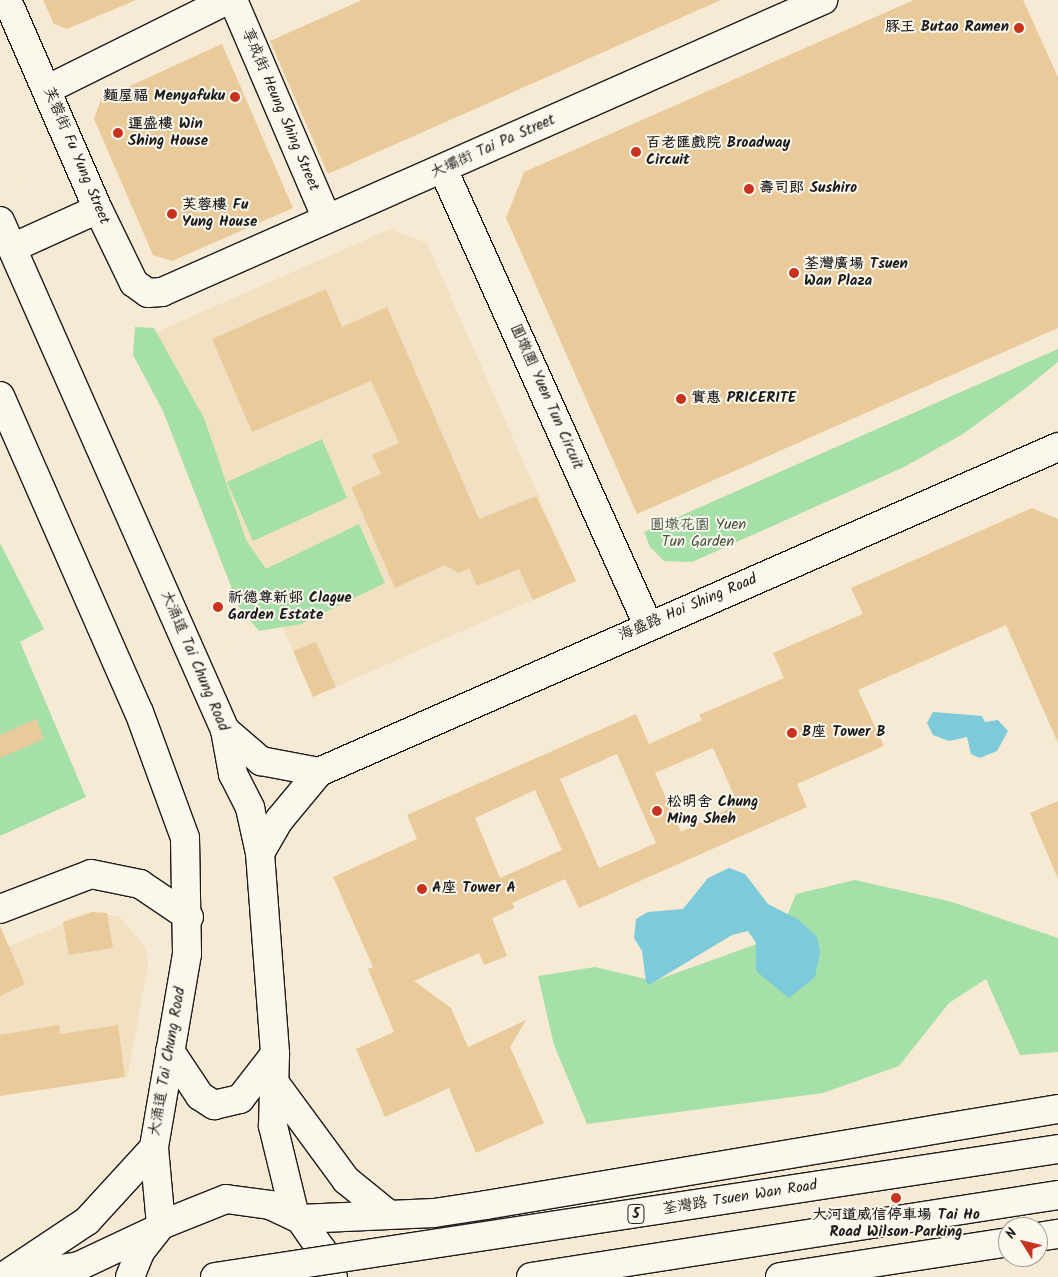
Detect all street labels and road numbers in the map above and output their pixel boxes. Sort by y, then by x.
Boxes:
street label: 享成街 Heung Shing Street [238,26,322,194]
street label: 芙蓉街 Fu Yung Street [39,85,113,227]
street label: 大壩街 Tai Pa Street [428,111,558,183]
street label: 圓墩圍 Yuen Tun Circuit [506,321,586,473]
street label: 海盛路 Hoi Shing Road [616,571,760,645]
street label: 大涌道 Tai Chung Road [156,588,232,734]
street label: 大涌道 Tai Chung Road [146,986,190,1138]
street label: 荃灣路 Tsuen Wan Road [661,1177,819,1219]
road number: 5 [627,1202,645,1226]

